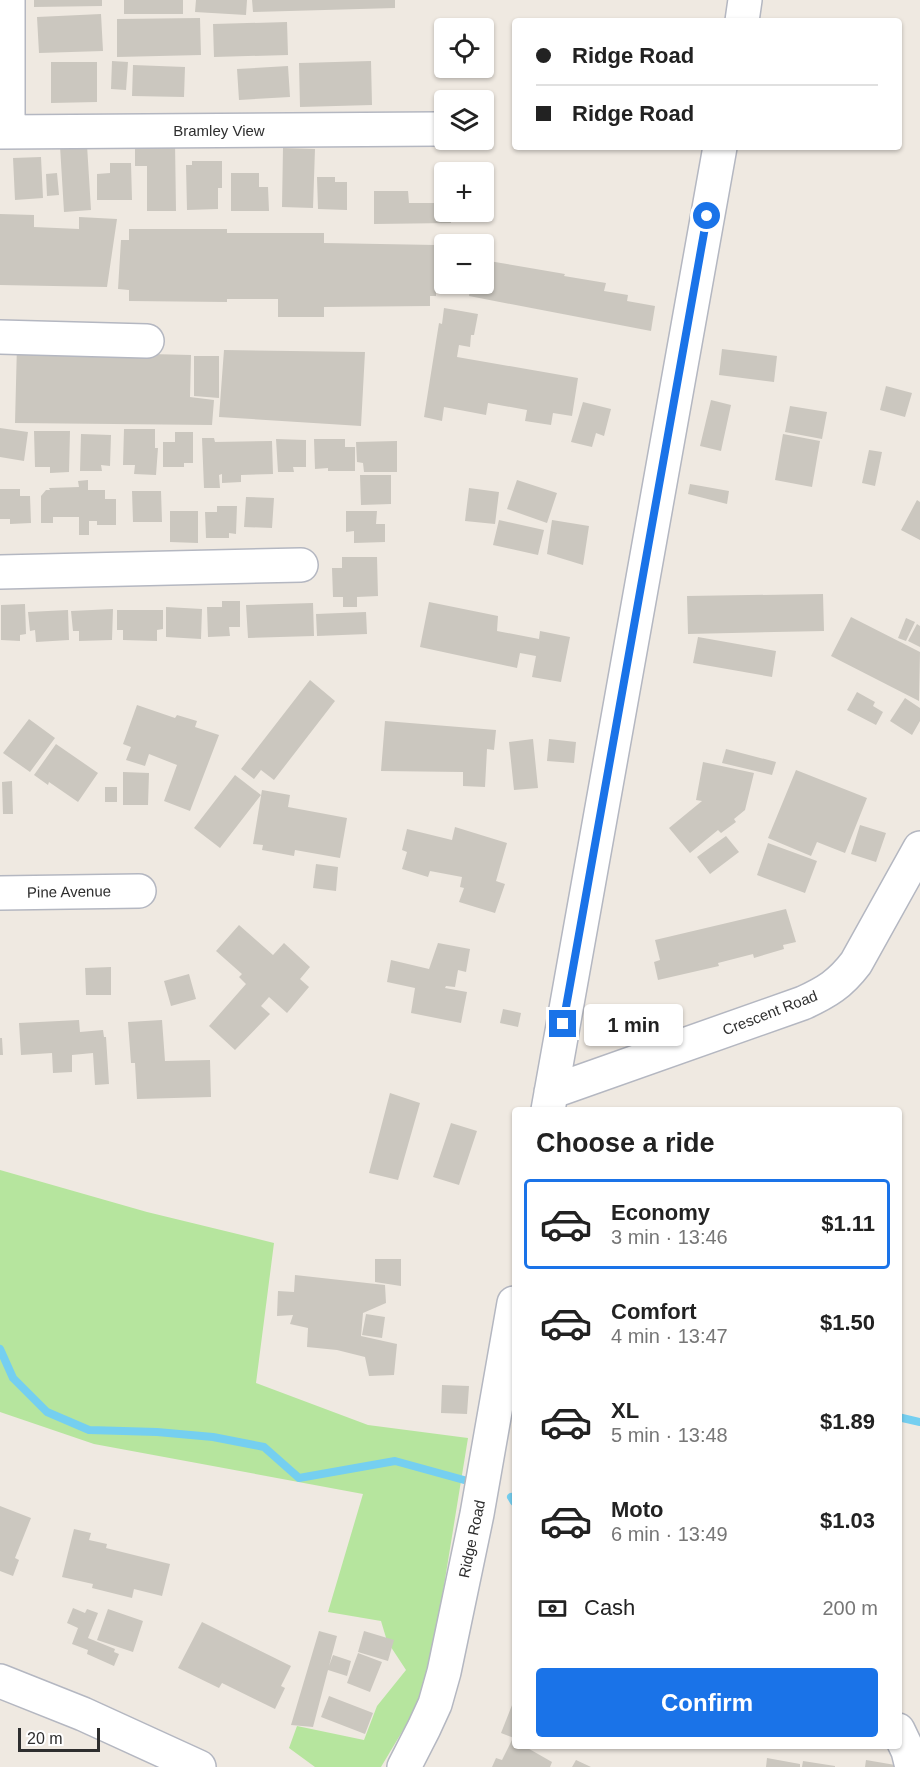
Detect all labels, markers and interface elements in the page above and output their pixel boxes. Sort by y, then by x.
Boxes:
map controls [434,18,494,294]
button: locate [434,18,494,78]
text: Ridge Road [572,43,694,68]
button: layers [434,90,494,150]
text: Ridge Road [572,101,694,126]
street label: Bramley View [173,122,265,139]
button: + [434,162,494,222]
route start [693,202,720,229]
button: − [434,234,494,294]
street label: Pine Avenue [27,882,111,901]
street label: Crescent Road [720,987,820,1038]
callout: 1 min [584,1003,683,1045]
route end [549,1010,576,1037]
text: 1 min [607,1014,660,1036]
text: Choose a ride [536,1128,715,1158]
icon: car [539,1197,593,1251]
text: Economy [611,1200,710,1225]
text: $1.11 [821,1211,875,1236]
text: 3 min · 13:46 [611,1226,728,1248]
icon: car [539,1296,593,1350]
text: Comfort [611,1299,697,1324]
text: $1.50 [820,1310,875,1335]
text: 4 min · 13:47 [611,1325,728,1347]
icon: car [539,1395,593,1449]
text: XL [611,1398,639,1423]
text: $1.89 [820,1409,875,1434]
text: 5 min · 13:48 [611,1424,728,1446]
icon: car [539,1494,593,1548]
text: Moto [611,1497,664,1522]
street label: Ridge Road [455,1498,488,1579]
text: $1.03 [820,1508,875,1533]
text: 6 min · 13:49 [611,1523,728,1545]
icon: cash [536,1592,569,1625]
text: Cash [584,1595,635,1620]
text: 200 m [822,1597,878,1619]
button: Confirm [536,1668,878,1737]
scale bar [18,1725,100,1752]
text: 20 m [27,1730,63,1747]

